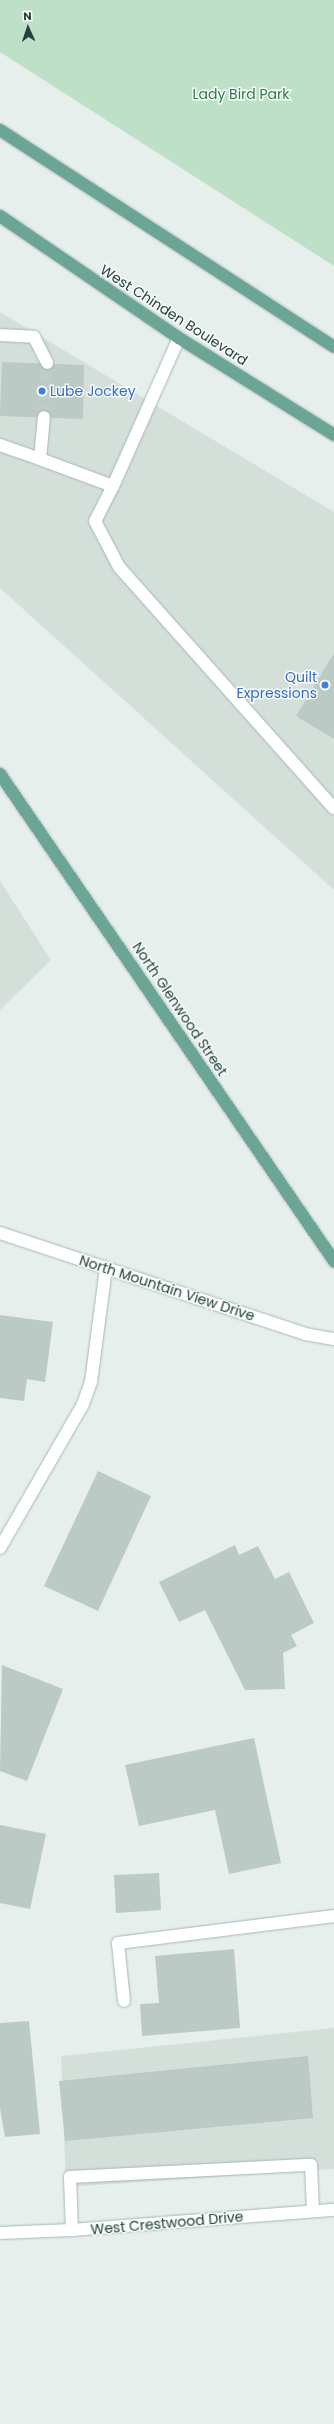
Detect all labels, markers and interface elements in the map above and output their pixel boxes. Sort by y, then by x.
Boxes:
north arrow [8,8,48,48]
text: N [23,8,32,24]
park label: Lady Bird Park [192,86,290,102]
street label: West Chinden Boulevard [97,261,251,369]
place label: Lube Jockey [50,383,136,399]
marker: Lube Jockey [37,386,47,396]
place label: Quilt Expressions [236,669,317,702]
marker: Quilt Expressions [320,680,330,690]
street label: North Glenwood Street [129,939,231,1079]
street label: North Mountain View Drive [77,1252,257,1324]
street label: West Crestwood Drive [90,2208,244,2238]

